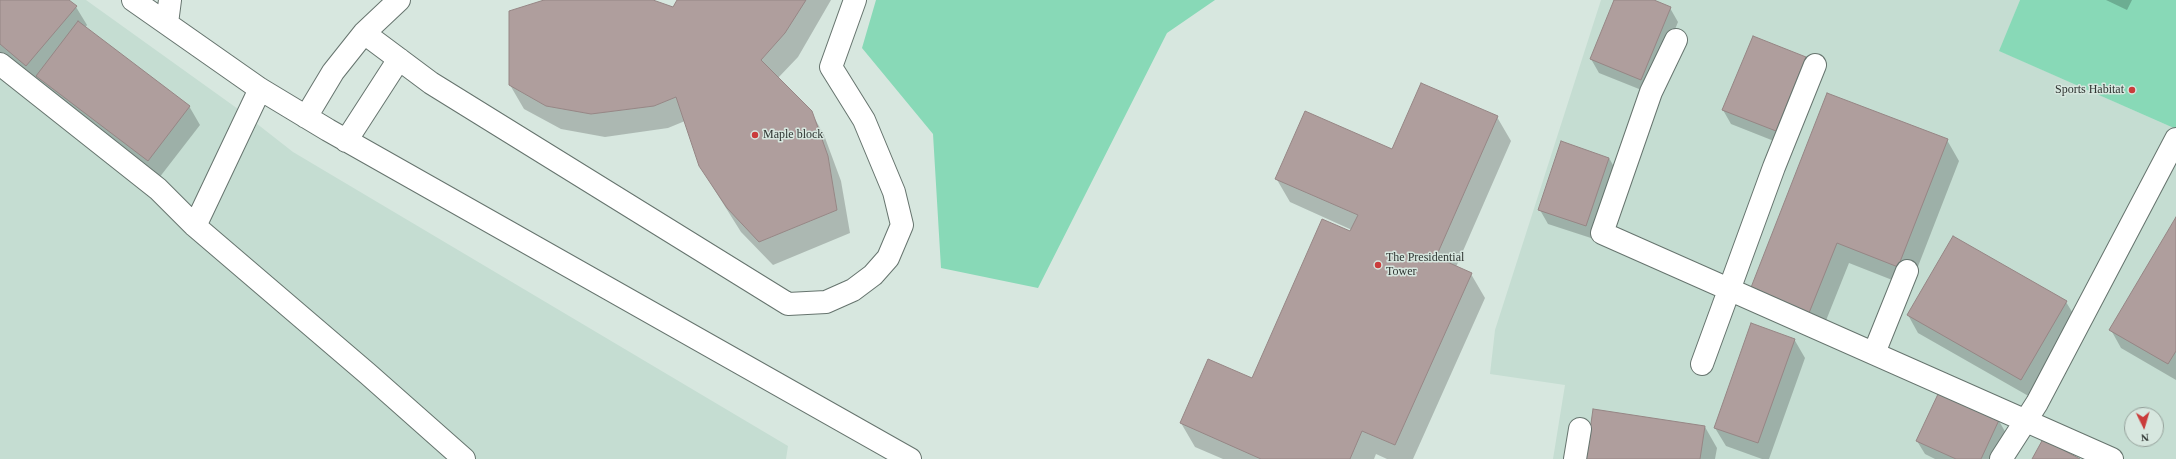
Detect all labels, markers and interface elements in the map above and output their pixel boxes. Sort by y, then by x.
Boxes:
place label: Sports Habitat [2055,83,2124,97]
marker: Sports Habitat [2127,85,2137,95]
place label: Maple block [763,128,823,142]
marker: Maple block [750,130,760,140]
place label: The Presidential Tower [1386,251,1464,279]
marker: The Presidential Tower [1373,260,1383,270]
north arrow [2124,407,2164,447]
text: N [2140,432,2149,444]

